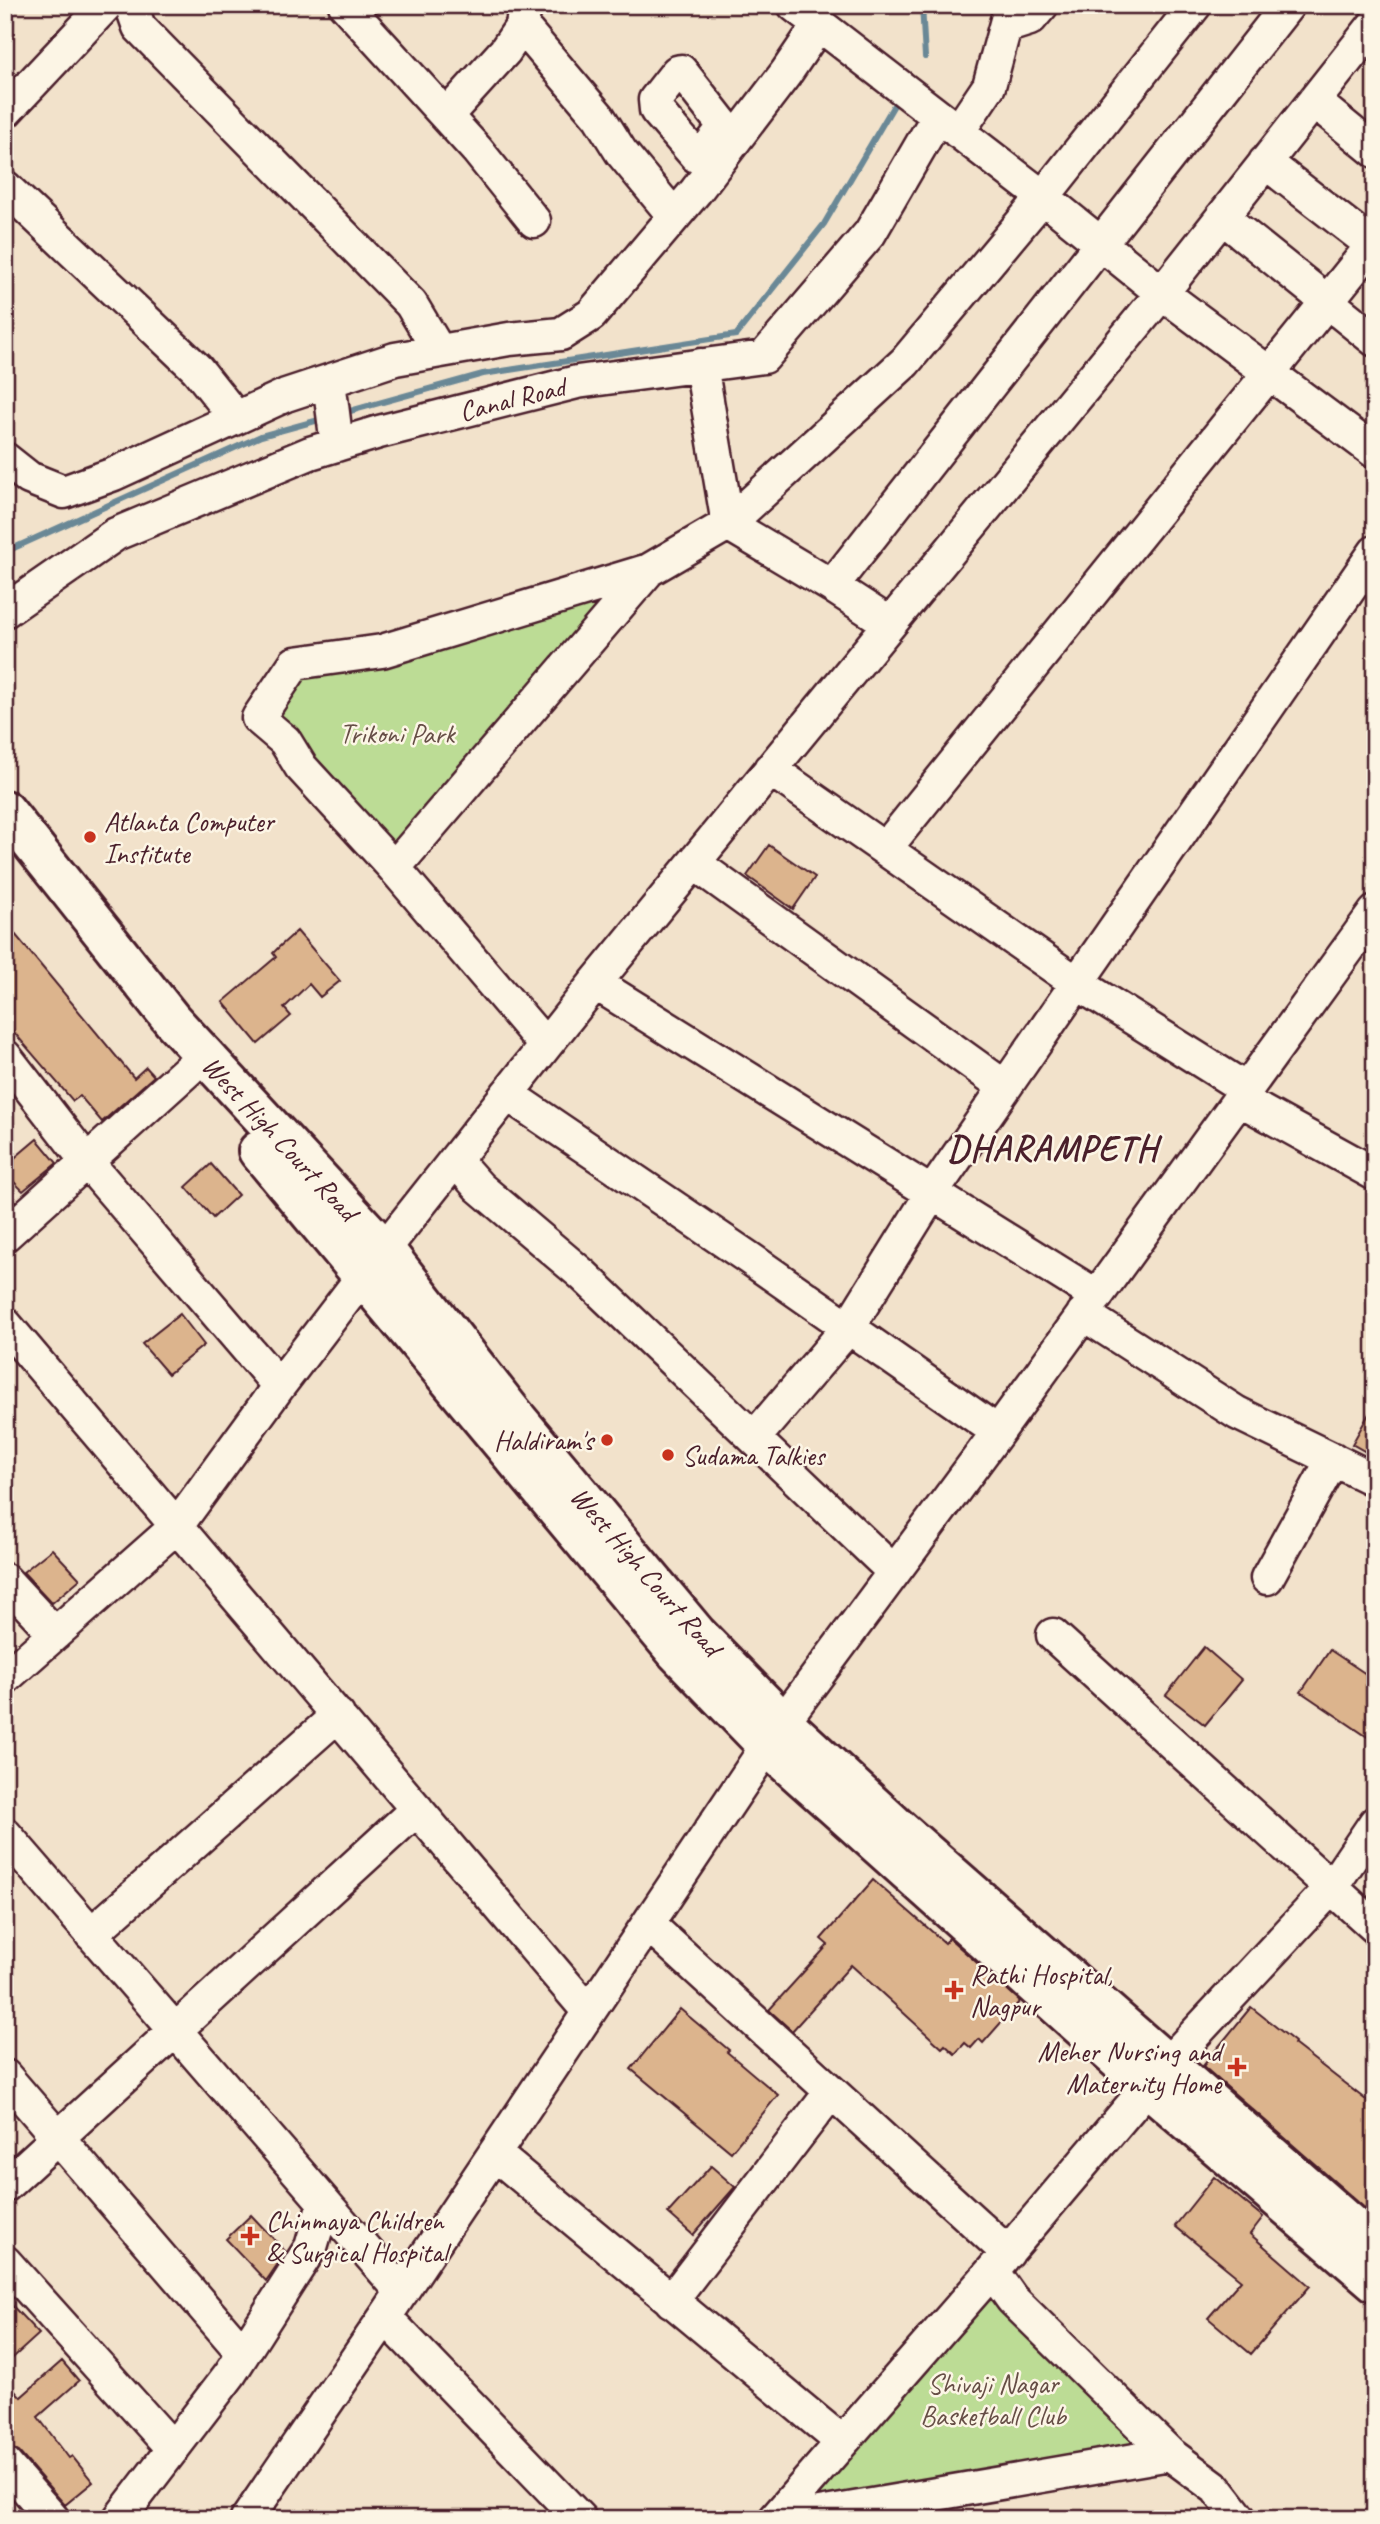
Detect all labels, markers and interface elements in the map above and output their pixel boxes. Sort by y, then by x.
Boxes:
street label: Canal Road [455,368,572,429]
park label: Trikoni Park [339,716,456,751]
place label: Atlanta Computer Institute [104,804,276,871]
marker: Atlanta Computer Institute [82,829,98,845]
street label: West High Court Road [195,1048,368,1231]
district label: DHARAMPETH [948,1126,1163,1171]
place label: Haldiram's [494,1423,595,1458]
marker: Haldiram's [599,1432,615,1448]
place label: Sudama Talkies [682,1438,827,1473]
marker: Sudama Talkies [660,1447,676,1463]
street label: West High Court Road [563,1479,732,1666]
place label: Rathi Hospital, Nagpur [970,1957,1113,2024]
marker: Rathi Hospital, Nagpur [944,1980,964,2000]
place label: Meher Nursing and Maternity Home [1038,2034,1225,2101]
marker: Meher Nursing and Maternity Home [1227,2057,1247,2077]
place label: Chinmaya Children & Surgical Hospital [266,2203,452,2270]
marker: Chinmaya Children & Surgical Hospital [240,2226,260,2246]
park label: Shivaji Nagar Basketball Club [920,2366,1068,2433]

